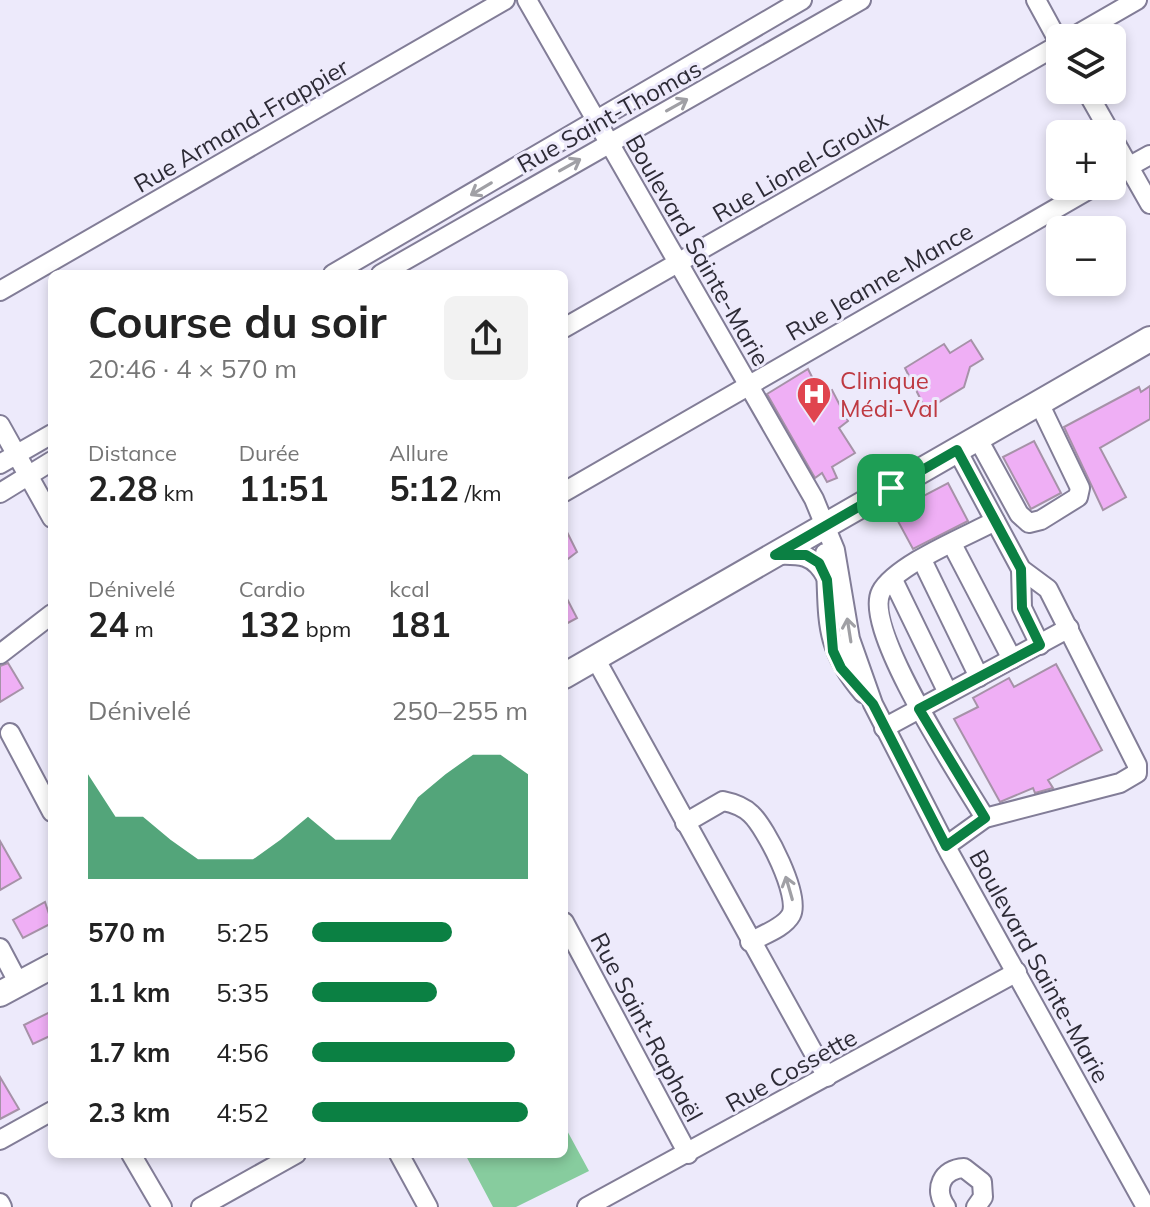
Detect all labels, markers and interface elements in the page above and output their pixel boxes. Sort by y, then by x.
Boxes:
map controls [1046,24,1126,296]
button: layers [1046,24,1126,104]
street label: Rue Armand-Frappier [128,51,354,199]
street label: Rue Saint-Thomas [512,53,706,179]
one-way arrow [665,97,688,113]
street label: Rue Lionel-Groulx [707,104,893,228]
button: + [1046,120,1126,200]
street label: Boulevard Sainte-Marie [619,129,777,371]
one-way arrow [557,157,581,172]
one-way arrow [470,181,493,197]
street label: Rue Jeanne-Mance [780,215,978,347]
button: − [1046,216,1126,296]
text: Course du soir [88,294,387,349]
button: share [444,296,528,380]
text: 20:46 · 4 × 570 m [88,352,297,385]
place label: Clinique Médi-Val [840,365,938,423]
hospital icon: Clinique Médi-Val [795,375,833,425]
text: Distance [88,439,177,467]
text: Durée [239,439,300,467]
text: Allure [389,439,448,467]
pin [857,454,925,522]
icon: arrive [869,466,913,510]
text: 2.28 [88,467,158,510]
text: 11:51 [239,467,329,510]
text: 5:12 [389,467,459,510]
text: km [158,479,194,507]
text: /km [459,479,502,507]
text: Dénivelé [88,575,175,603]
text: Cardio [239,575,305,603]
text: kcal [389,575,430,603]
text: 24 [88,603,129,646]
text: 132 [239,603,300,646]
text: 181 [389,603,451,646]
text: m [129,615,154,643]
text: bpm [300,615,351,643]
one-way arrow [841,617,856,643]
text: Dénivelé [88,694,191,727]
text: 250–255 m [392,694,528,727]
street label: Boulevard Sainte-Marie [963,844,1117,1088]
one-way arrow [781,876,796,902]
text: 570 m [88,916,165,949]
text: 5:25 [216,916,269,949]
street label: Rue Saint-Raphaël [584,927,710,1127]
text: 1.1 km [88,976,171,1009]
text: 5:35 [216,976,269,1009]
street label: Rue Cossette [720,1022,862,1118]
text: 1.7 km [88,1036,171,1069]
text: 4:56 [216,1036,269,1069]
text: 2.3 km [88,1096,171,1129]
text: 4:52 [216,1096,269,1129]

